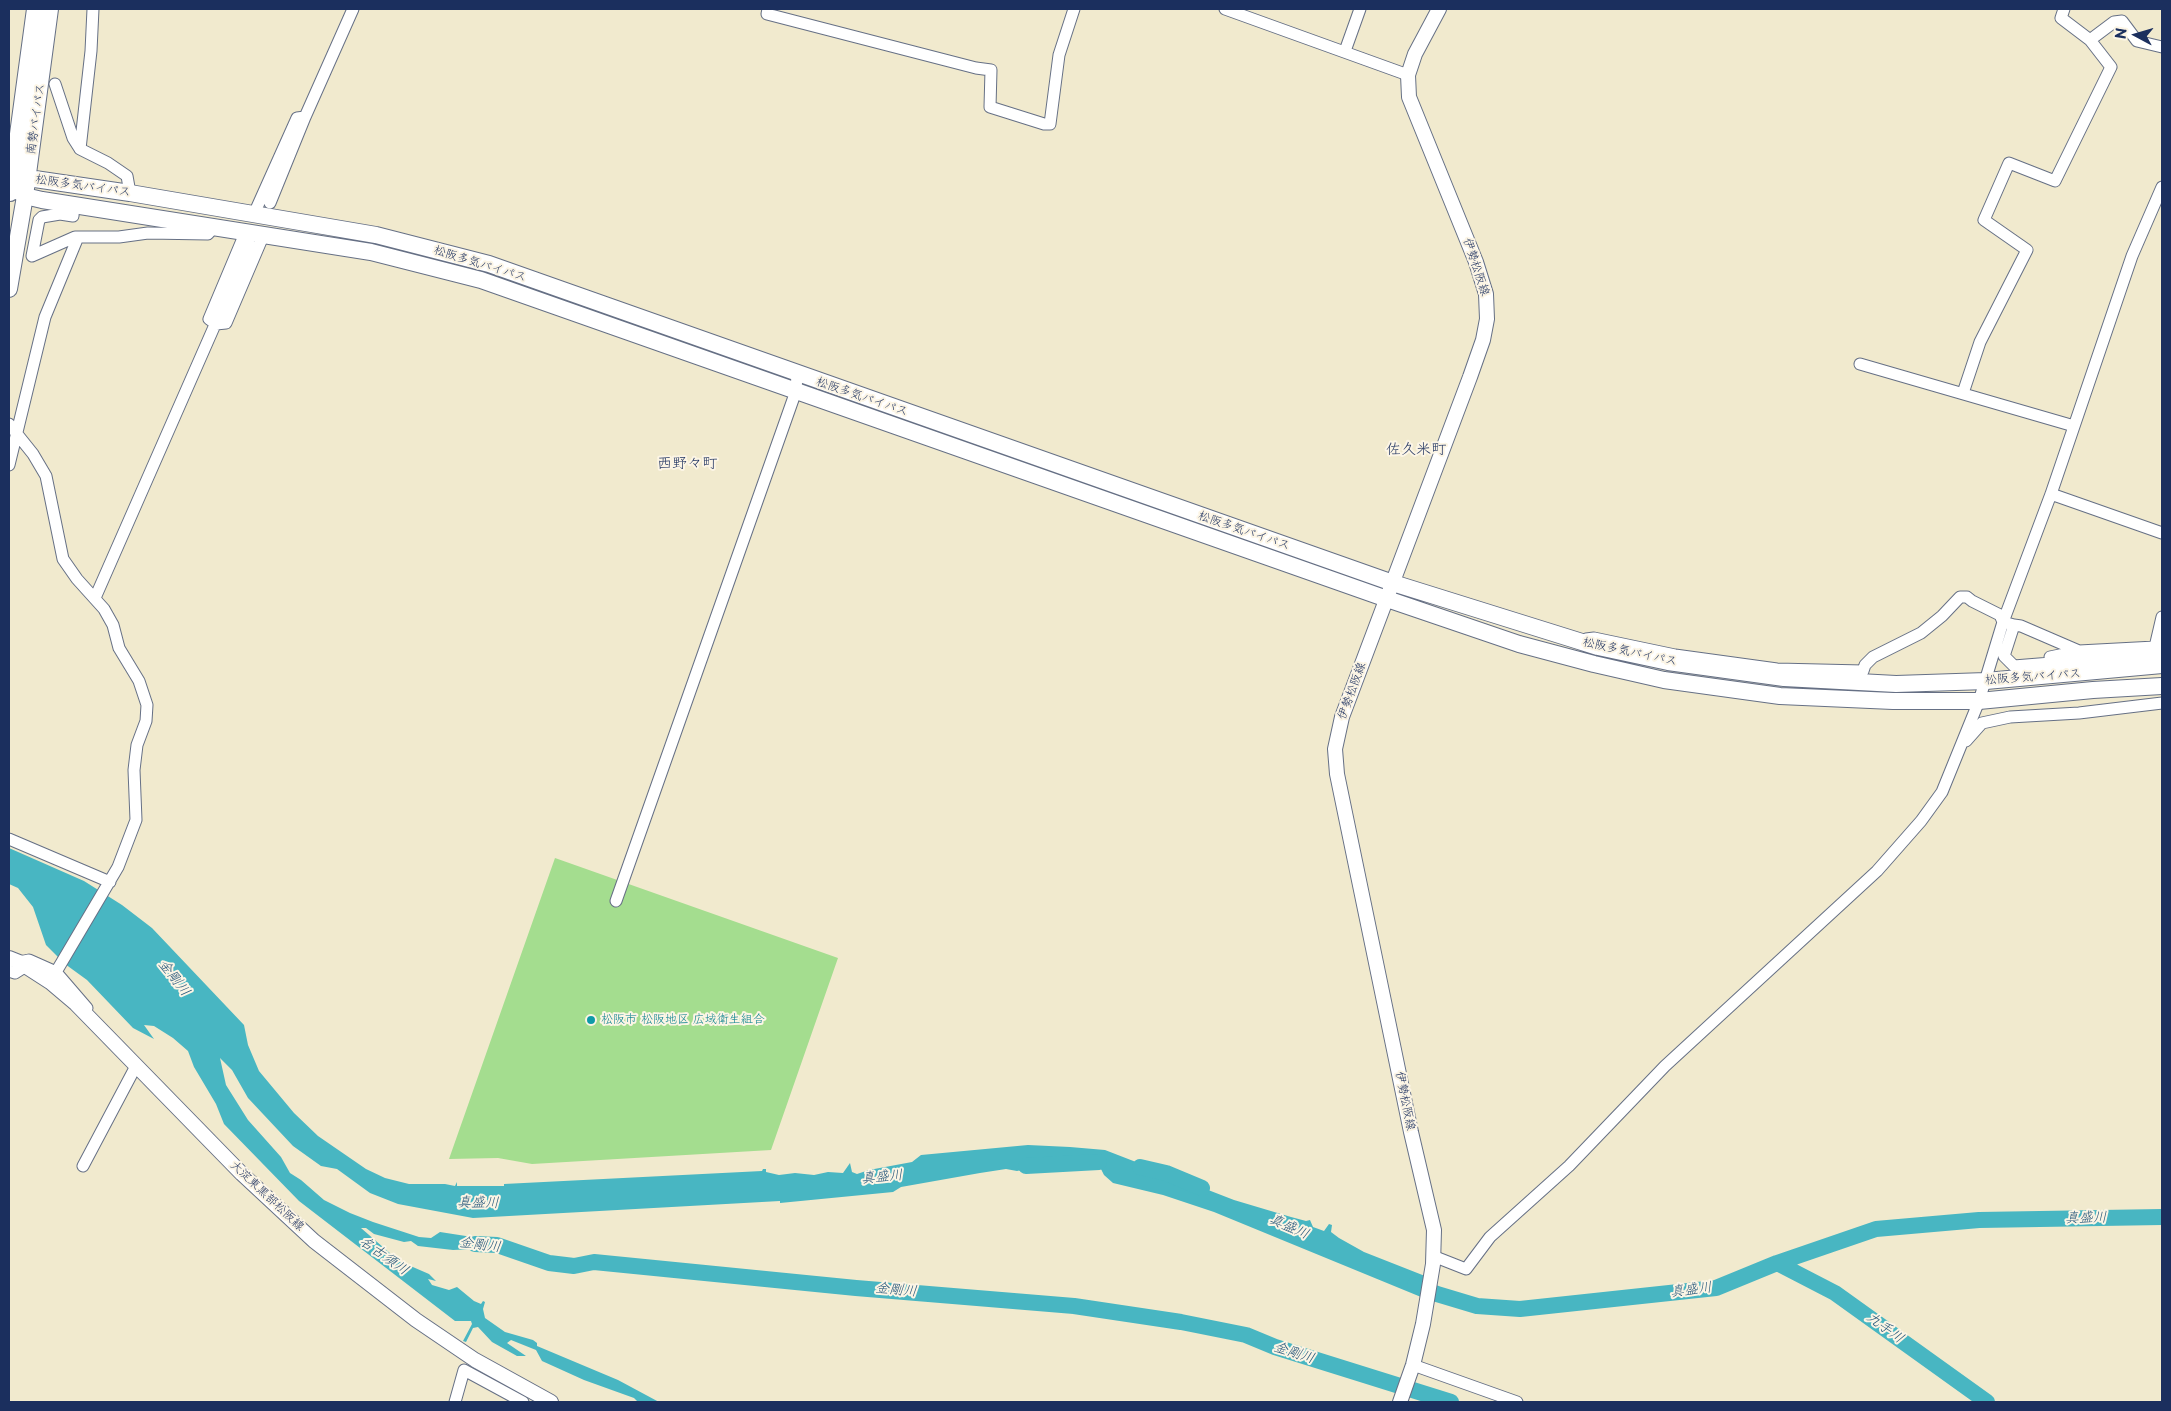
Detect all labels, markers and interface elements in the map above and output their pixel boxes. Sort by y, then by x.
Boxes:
north arrow [2111,10,2161,60]
text: N [2110,27,2132,40]
street label: 南勢バイパス [24,82,48,156]
street label: 松阪多気バイパス [34,172,132,200]
street label: 伊勢松阪線 [1460,236,1492,298]
street label: 松阪多気バイパス [432,243,528,285]
street label: 松阪多気バイパス [814,375,910,419]
district label: 佐久米町 [1386,441,1446,459]
district label: 西野々町 [657,455,717,473]
street label: 松阪多気バイパス [1196,509,1292,553]
street label: 松阪多気バイパス [1582,635,1678,669]
street label: 伊勢松阪線 [1335,660,1369,722]
street label: 松阪多気バイパス [1985,666,2081,688]
water label: 金剛川 [154,956,194,1000]
place label: 松阪市 松阪地区 広域衛生組合 [601,1013,765,1027]
marker: 松阪市 松阪地区 広域衛生組合 [585,1014,597,1026]
street label: 伊勢松阪線 [1392,1070,1418,1132]
street label: 大淀東黒部松阪線 [227,1158,307,1234]
water label: 真盛川 [860,1167,904,1187]
water label: 真盛川 [457,1194,499,1212]
water label: 真盛川 [2065,1209,2107,1227]
water label: 真盛川 [1266,1211,1312,1243]
water label: 名古須川 [356,1233,412,1279]
water label: 金剛川 [458,1234,502,1256]
water label: 真盛川 [1669,1279,1713,1301]
water label: 金剛川 [874,1280,918,1300]
water label: 九手川 [1863,1309,1907,1347]
water label: 金剛川 [1271,1339,1317,1367]

